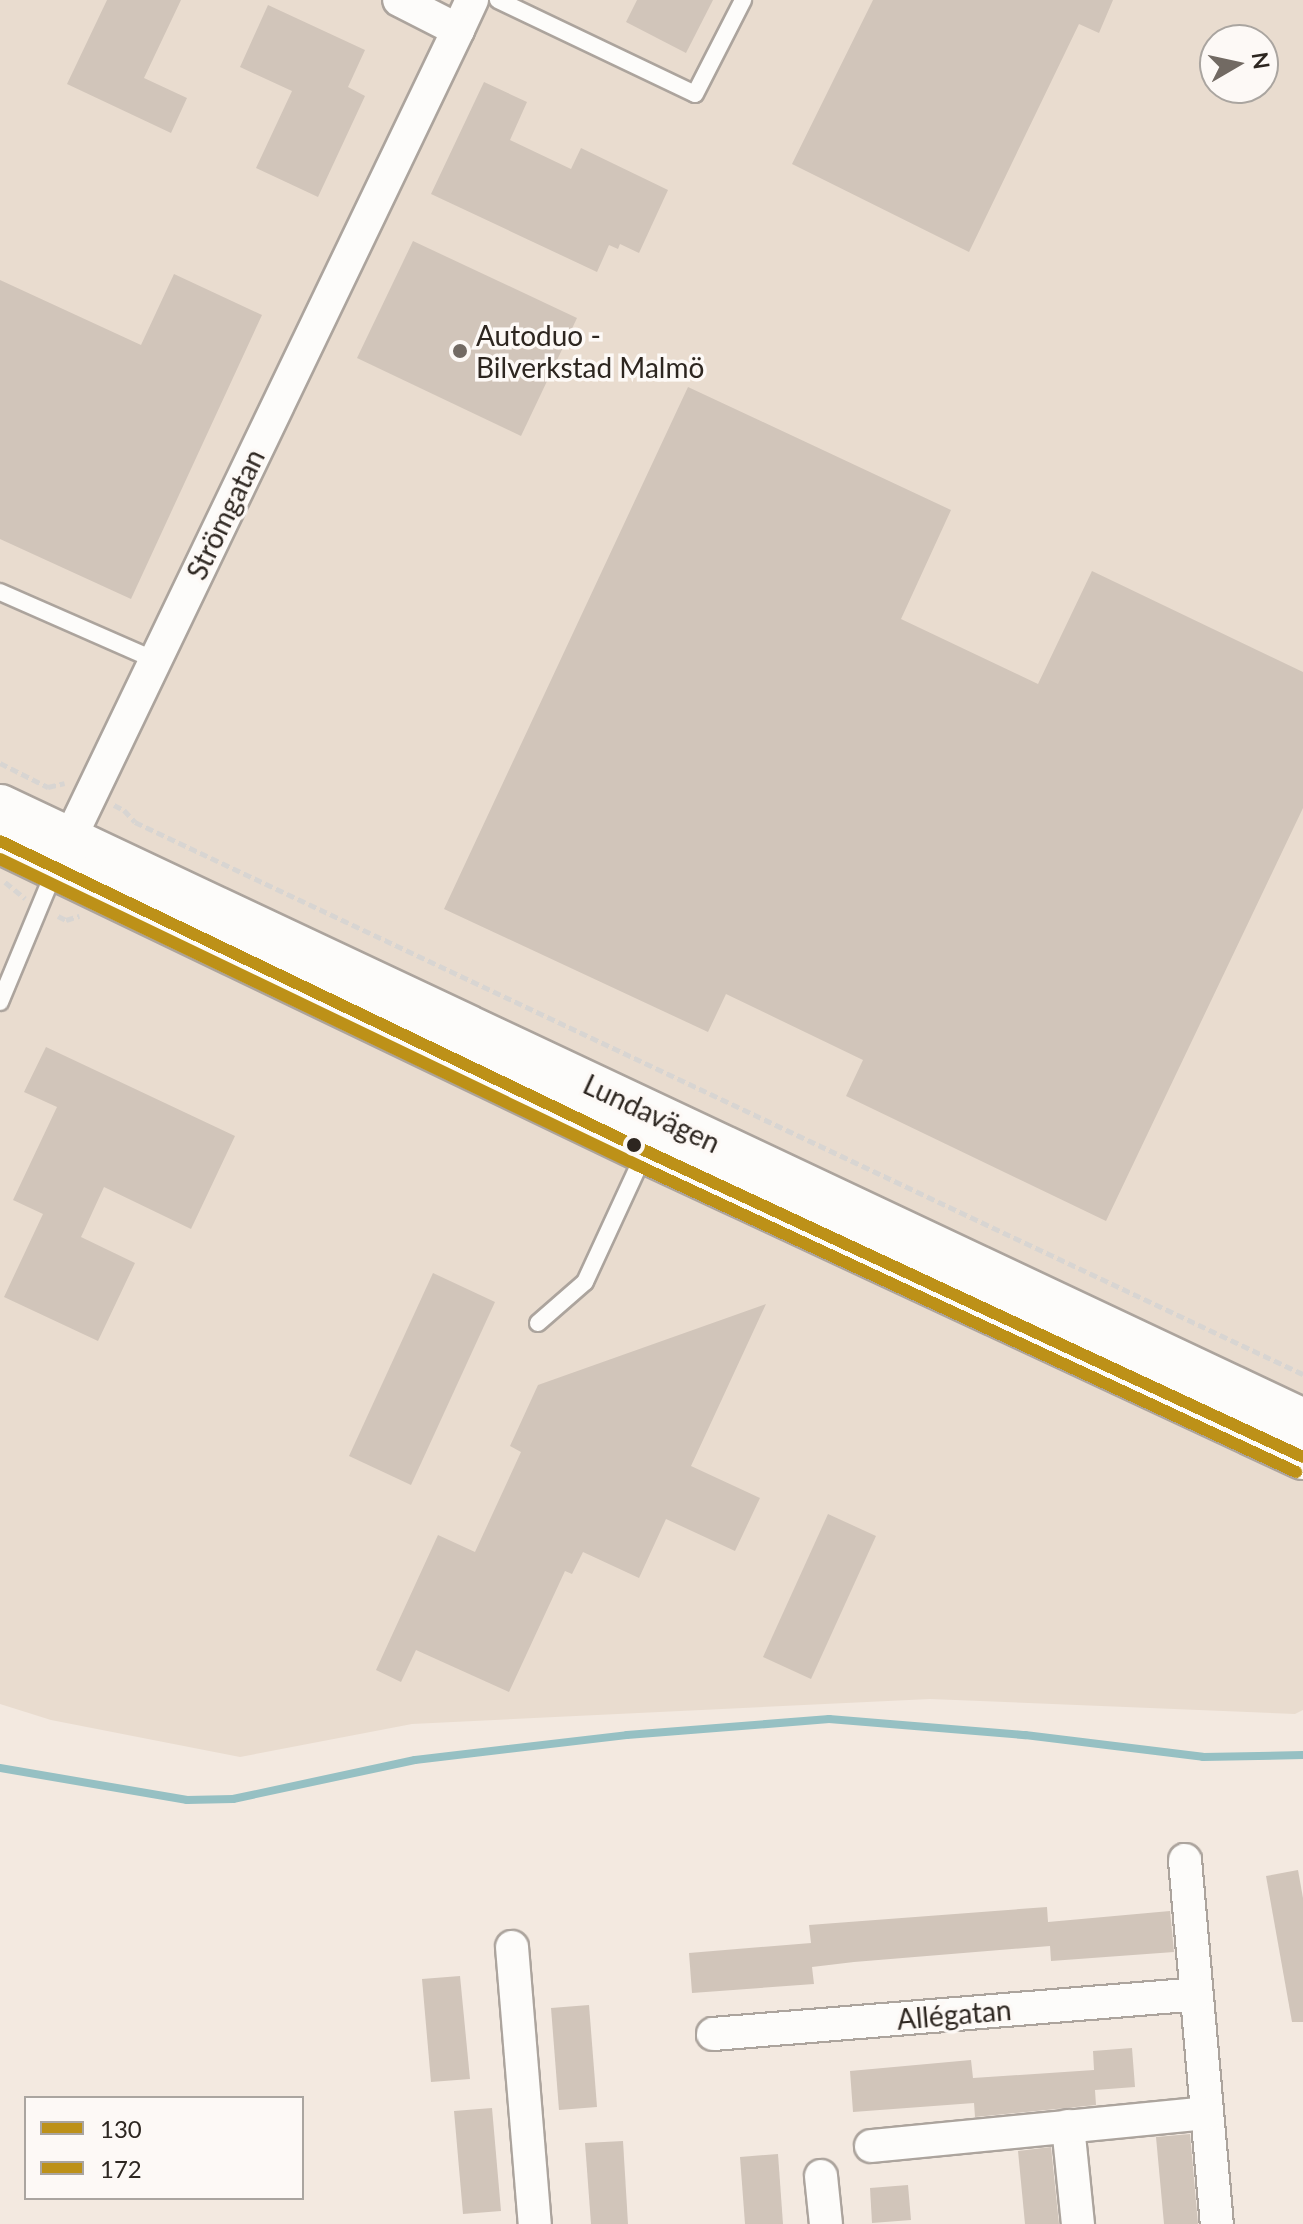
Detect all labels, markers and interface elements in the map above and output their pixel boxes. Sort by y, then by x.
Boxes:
north arrow [1199,24,1279,104]
text: N [1247,50,1276,71]
place label: Autoduo - Bilverkstad Malmö [476,318,704,384]
marker: Autoduo - Bilverkstad Malmö [451,342,469,360]
street label: Strömgatan [179,443,271,585]
street label: Lundavägen [578,1067,726,1159]
unlabelled marker [626,1137,642,1153]
street label: Allégatan [895,1992,1013,2036]
legend [24,2096,304,2200]
text: 130 [100,2114,142,2143]
text: 172 [100,2154,142,2183]

